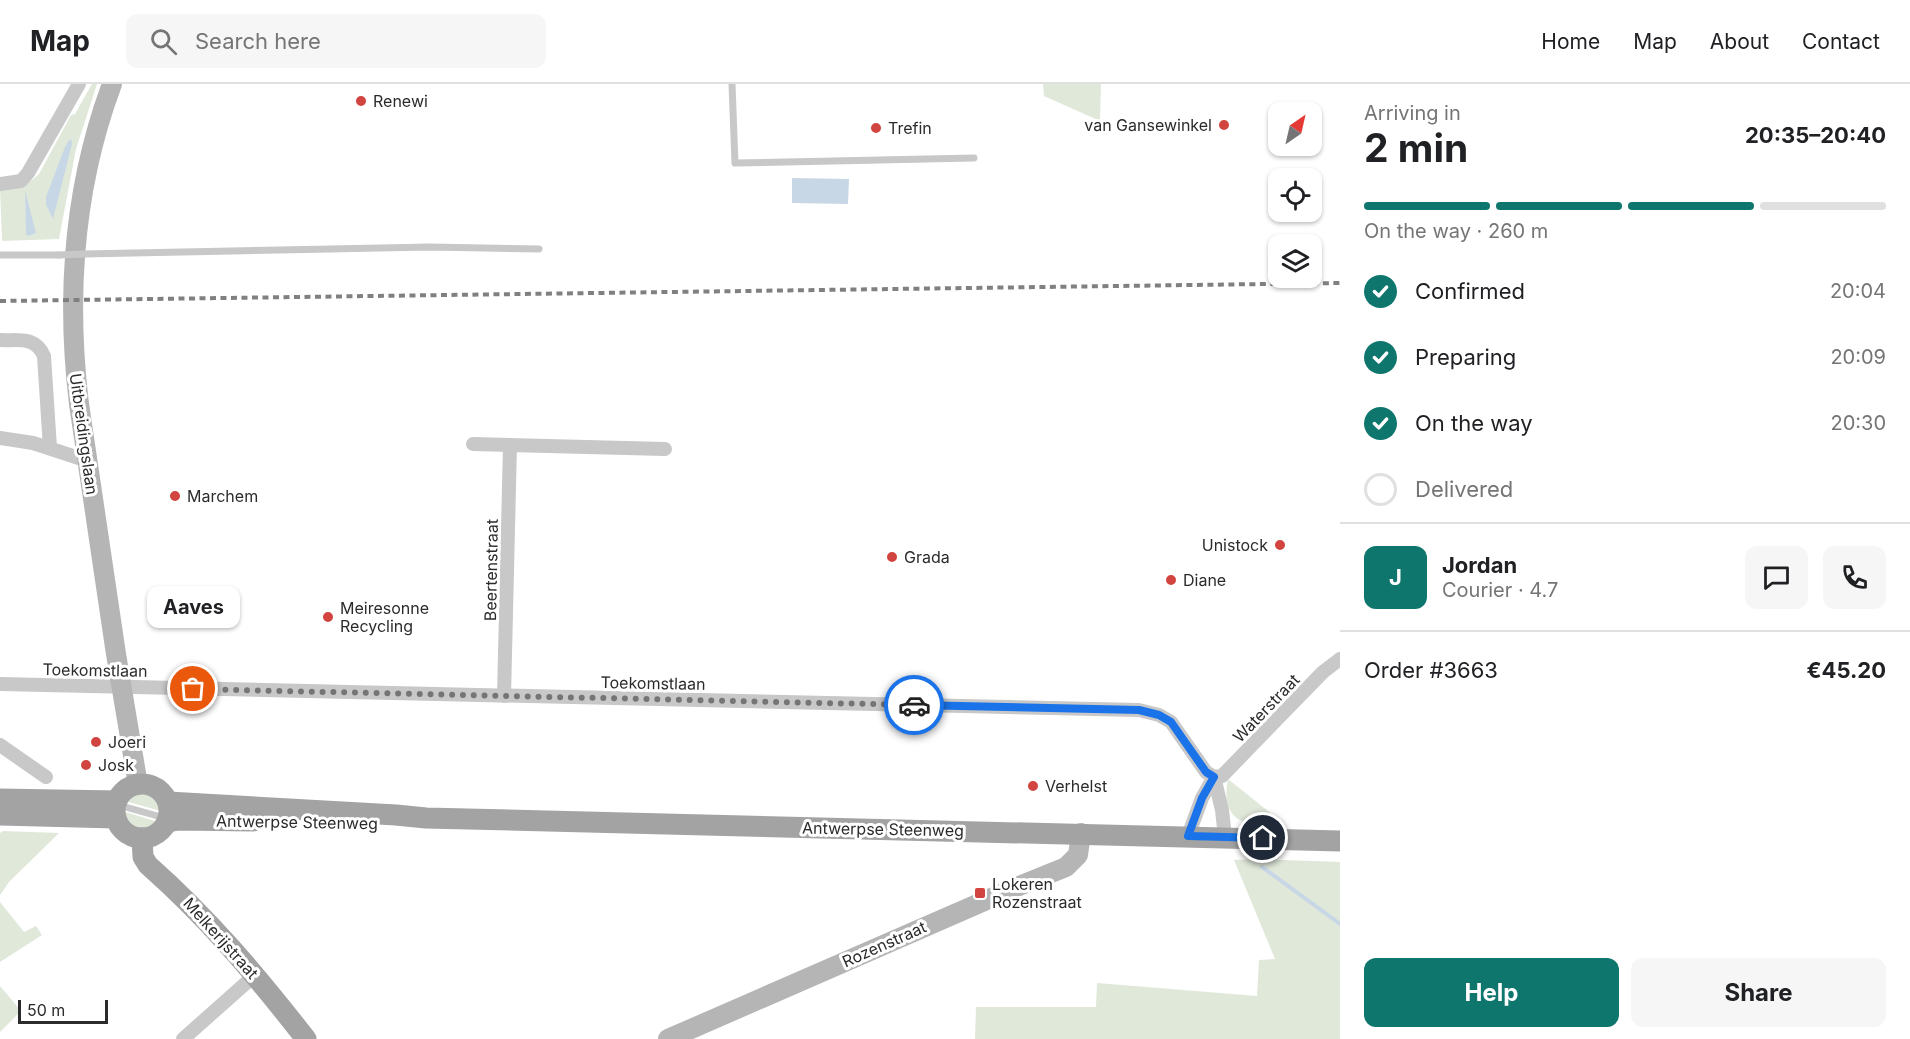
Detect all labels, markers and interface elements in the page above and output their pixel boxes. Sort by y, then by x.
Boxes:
search box [126,14,546,68]
text: Map [30,24,90,58]
icon: search [147,25,180,58]
text: Search here [195,28,321,54]
text: Home [1541,29,1600,54]
text: Map [1633,29,1677,54]
text: About [1710,29,1769,54]
text: Contact [1802,29,1880,54]
place label: Renewi [373,91,428,111]
marker: Renewi [354,94,368,108]
text: Arriving in [1364,101,1461,125]
north arrow [1268,102,1322,156]
map controls [1268,102,1322,288]
place label: van Gansewinkel [1084,115,1212,135]
place label: Trefin [888,118,932,138]
marker: van Gansewinkel [1217,118,1231,132]
marker: Trefin [869,121,883,135]
text: 20:35–20:40 [1745,122,1886,148]
text: 2 min [1364,124,1468,171]
button: locate [1268,168,1322,222]
text: On the way · 260 m [1364,219,1548,243]
button: layers [1268,234,1322,288]
icon: check [1364,275,1397,308]
text: Confirmed [1415,278,1525,304]
text: 20:04 [1830,279,1886,303]
icon: check [1364,341,1397,374]
text: Preparing [1415,344,1516,370]
text: 20:09 [1830,345,1886,369]
street label: Uitbreidingslaan [66,372,102,496]
icon: check [1364,407,1397,440]
text: On the way [1415,410,1533,436]
text: 20:30 [1830,411,1886,435]
text: Delivered [1415,476,1513,502]
place label: Marchem [187,486,258,506]
marker: Marchem [168,489,182,503]
street label: Beertenstraat [480,519,502,621]
place label: Unistock [1202,535,1268,555]
marker: Unistock [1273,538,1287,552]
button: chat [1745,546,1808,609]
button: phone [1823,546,1886,609]
place label: Grada [904,547,950,567]
marker: Grada [885,550,899,564]
text: Jordan [1442,552,1517,578]
text: J [1389,564,1402,590]
place label: Diane [1183,570,1226,590]
marker: Diane [1164,573,1178,587]
text: Courier · 4.7 [1442,578,1558,602]
callout: Aaves [146,587,240,629]
text: Aaves [163,595,224,619]
place label: Meiresonne Recycling [340,598,429,636]
marker: Meiresonne Recycling [321,610,335,624]
text: Order #3663 [1364,657,1498,683]
text: €45.20 [1806,657,1886,683]
street label: Toekomstlaan [42,659,148,681]
pin [167,663,218,714]
street label: Waterstraat [1228,670,1304,746]
icon: bag [176,672,209,705]
street label: Toekomstlaan [600,672,706,694]
courier [884,675,944,735]
icon: car [898,689,931,722]
place label: Joeri [108,732,146,752]
marker: Joeri [89,735,103,749]
place label: Josk [98,755,134,775]
marker: Josk [79,758,93,772]
place label: Verhelst [1045,776,1107,796]
marker: Verhelst [1026,779,1040,793]
street label: Antwerpse Steenweg [216,811,378,833]
pin [1237,812,1288,863]
street label: Antwerpse Steenweg [802,818,964,840]
icon: home [1246,821,1279,854]
place label: Lokeren Rozenstraat [992,874,1082,912]
marker: Lokeren Rozenstraat [973,886,987,900]
street label: Melkerijstraat [179,893,263,983]
street label: Rozenstraat [839,917,929,971]
button: Help [1364,958,1619,1027]
button: Share [1631,958,1886,1027]
scale bar [18,997,108,1024]
text: 50 m [27,1000,65,1020]

